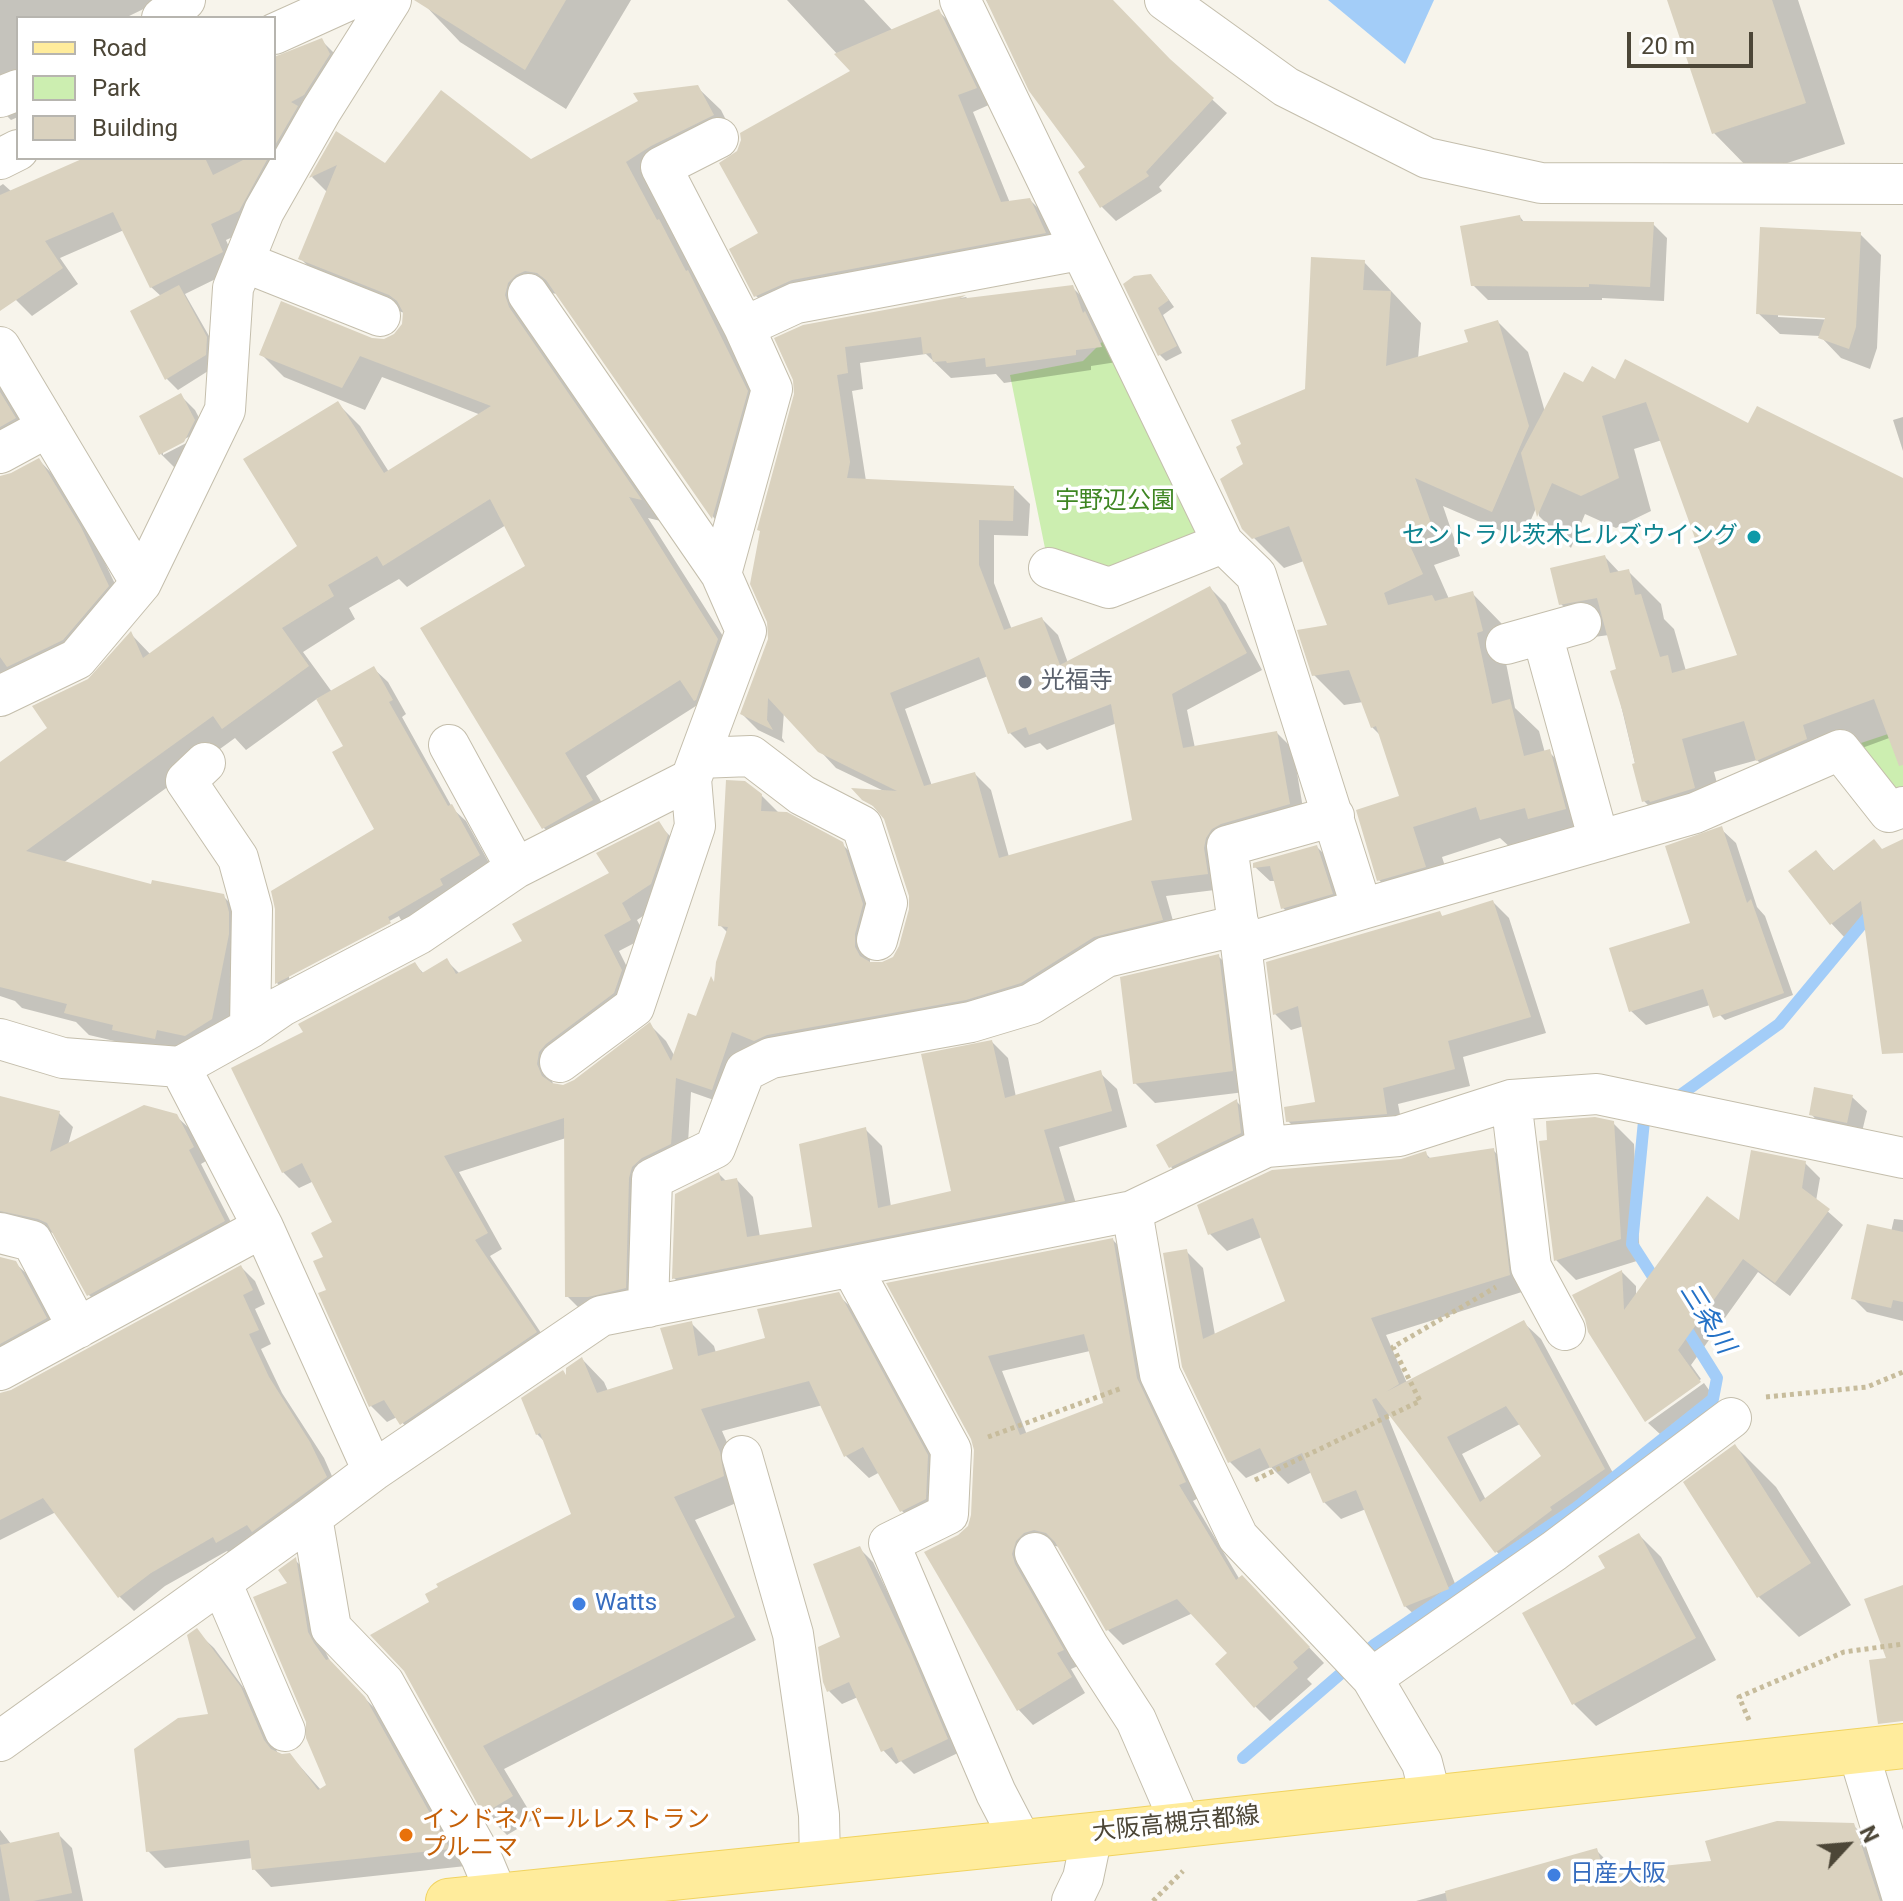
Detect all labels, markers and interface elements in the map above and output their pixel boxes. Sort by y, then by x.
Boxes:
legend [16,16,276,160]
scale bar [1631,16,1757,66]
text: 20 m [1641,32,1695,60]
text: Road [92,34,147,62]
text: Park [92,74,140,102]
text: Building [92,114,178,142]
park label: 宇野辺公園 [1055,488,1175,516]
place label: セントラル茨木ヒルズウイング [1402,523,1738,551]
marker: セントラル茨木ヒルズウイング [1745,528,1763,546]
place label: 光福寺 [1041,668,1113,696]
marker: 光福寺 [1016,673,1034,691]
water label: 三条川 [1672,1278,1740,1360]
place label: Watts [595,1590,657,1618]
marker: Watts [570,1595,588,1613]
street label: 大阪高槻京都線 [1091,1802,1261,1848]
north arrow [1807,1805,1887,1885]
place label: インドネパールレストラン プルニマ [422,1807,710,1863]
text: N [1854,1822,1884,1847]
marker: インドネパールレストラン プルニマ [397,1826,415,1844]
place label: 日産大阪 [1570,1861,1666,1889]
marker: 日産大阪 [1545,1866,1563,1884]

